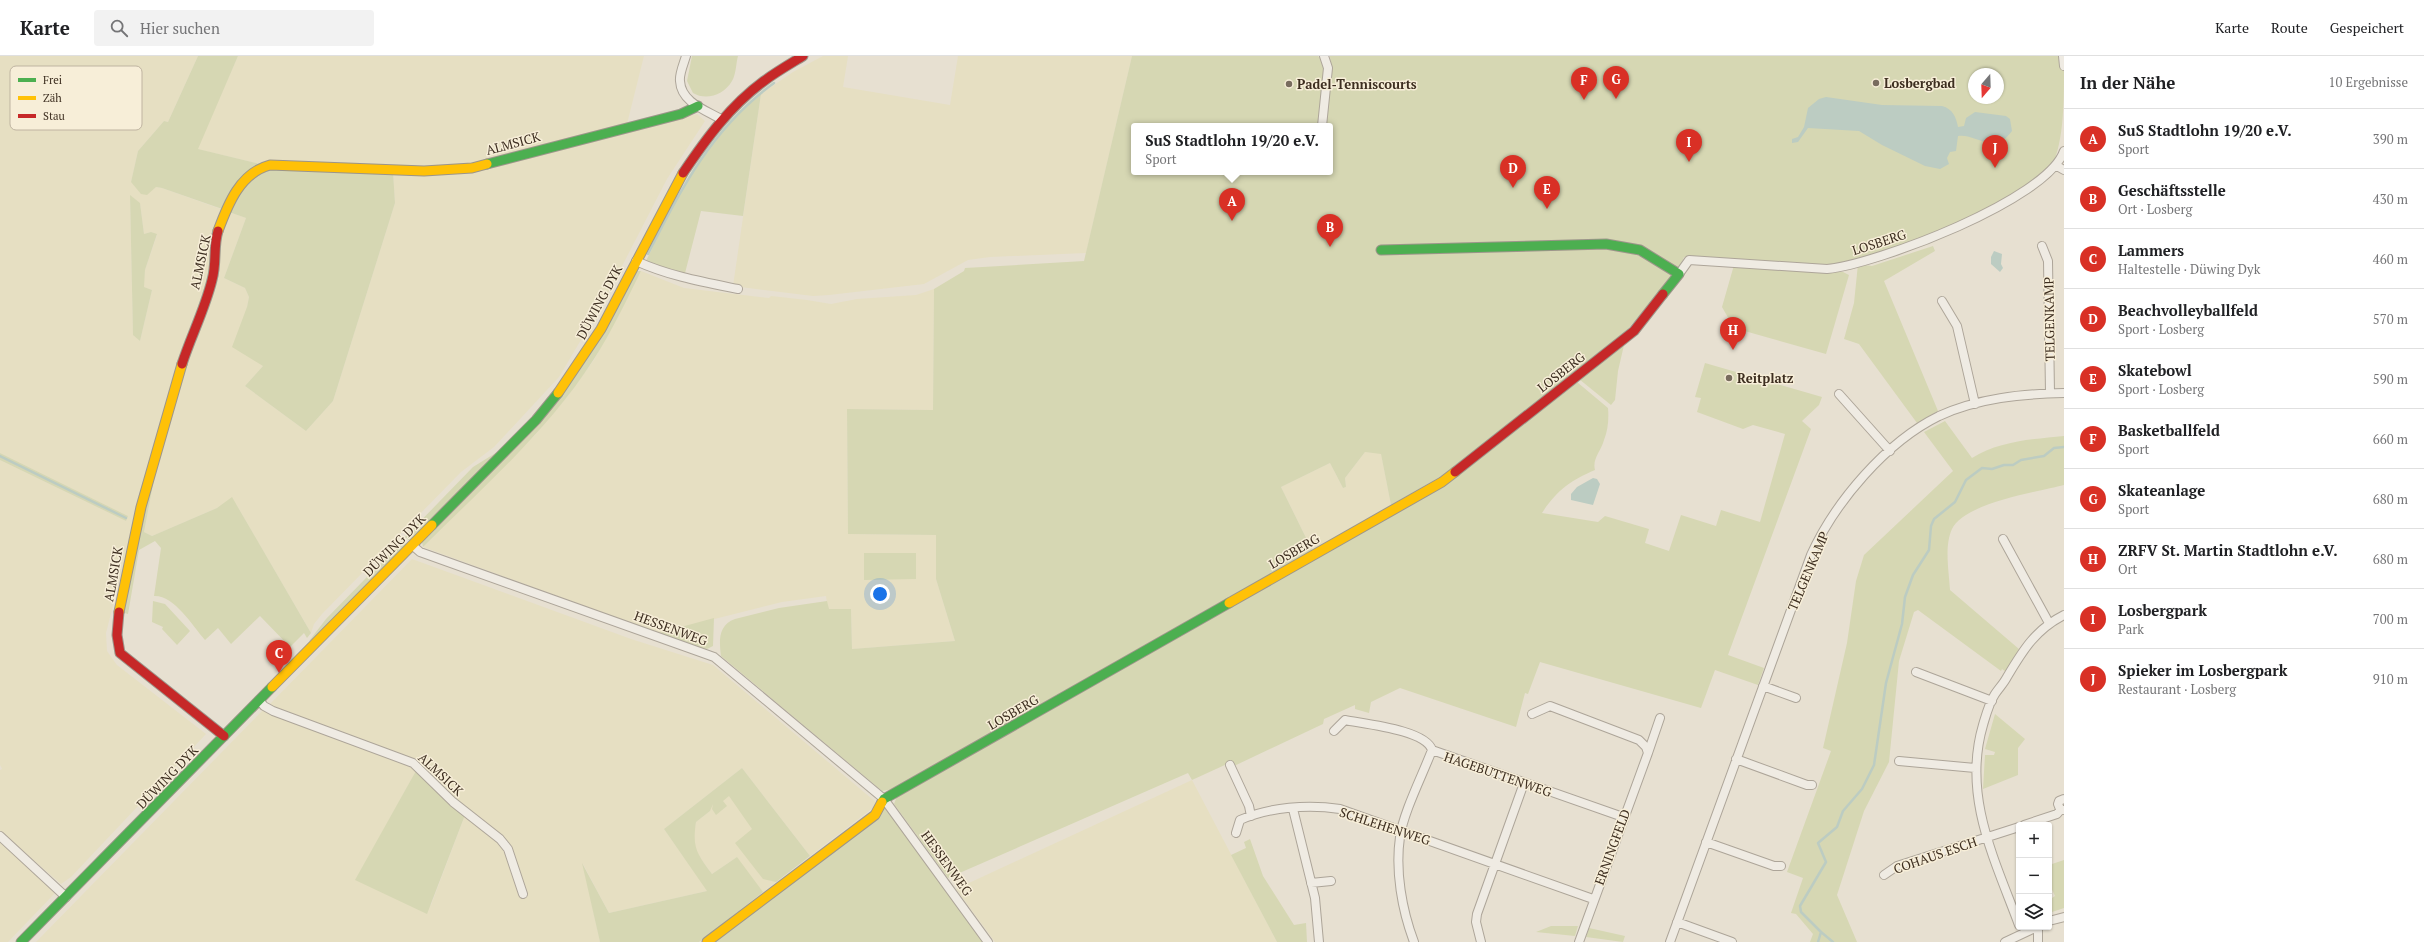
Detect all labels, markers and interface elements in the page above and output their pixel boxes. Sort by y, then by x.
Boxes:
search box [94,10,374,46]
text: Karte [20,15,70,40]
icon: search [108,17,130,39]
text: Hier suchen [140,18,220,38]
text: Karte [2215,18,2249,37]
text: Route [2271,18,2308,37]
text: Gespeichert [2330,18,2404,37]
legend [10,66,142,130]
pin: G [1603,66,1629,99]
pin: F [1571,67,1597,100]
north arrow [1968,68,2004,104]
text: In der Nähe [2080,71,2175,94]
text: Frei [43,73,62,87]
text: 10 Ergebnisse [2329,73,2408,91]
place label: Losbergbad [1884,74,1956,92]
place label: Padel-Tenniscourts [1297,75,1417,93]
marker: Losbergbad [1871,78,1881,88]
marker: Padel-Tenniscourts [1284,79,1294,89]
text: Zäh [43,91,62,105]
text: Stau [43,109,66,123]
text: SuS Stadtlohn 19/20 e.V. [2118,120,2292,140]
popup [1131,123,1333,175]
street label: ALMSICK [484,127,543,159]
pin: I [1676,129,1702,162]
text: SuS Stadtlohn 19/20 e.V. [1145,130,1319,150]
text: A [2088,130,2098,148]
text: 390 m [2373,130,2408,148]
pin: J [1982,135,2008,168]
text: Sport [2118,140,2149,158]
text: Sport [1145,150,1177,168]
pin: D [1500,155,1526,188]
pin: E [1534,176,1560,209]
text: Geschäftsstelle [2118,180,2226,200]
pin: A [1219,188,1245,221]
text: B [2089,190,2097,208]
text: 430 m [2373,190,2408,208]
text: Ort · Losberg [2118,200,2192,218]
pin: B [1317,214,1343,247]
street label: LOSBERG [1850,225,1908,259]
street label: ALMSICK [185,232,215,291]
text: Lammers [2118,240,2184,260]
text: C [2089,250,2097,268]
text: 460 m [2373,250,2408,268]
text: Haltestelle · Düwing Dyk [2118,260,2260,278]
street label: DÜWING DYK [572,261,626,342]
street label: TELGENKAMP [2039,276,2059,361]
text: Beachvolleyballfeld [2118,300,2258,320]
text: D [2088,310,2098,328]
text: 570 m [2373,310,2408,328]
pin: H [1720,317,1746,350]
text: Sport · Losberg [2118,320,2204,338]
street label: LOSBERG [1533,348,1589,396]
text: Skatebowl [2118,360,2192,380]
place label: Reitplatz [1737,369,1794,387]
text: E [2089,370,2097,388]
text: 590 m [2373,370,2408,388]
marker: Reitplatz [1724,373,1734,383]
text: Sport · Losberg [2118,380,2204,398]
text: Basketballfeld [2118,420,2220,440]
text: F [2089,430,2097,448]
text: 660 m [2373,430,2408,448]
text: Sport [2118,440,2149,458]
text: Skateanlage [2118,480,2205,500]
text: G [2088,490,2098,508]
text: 680 m [2373,490,2408,508]
text: Sport [2118,500,2149,518]
street label: DÜWING DYK [359,509,430,580]
street label: TELGENKAMP [1783,528,1833,613]
street label: LOSBERG [1265,529,1323,573]
text: ZRFV St. Martin Stadtlohn e.V. [2118,540,2338,560]
street label: ALMSICK [99,544,127,603]
text: H [2088,550,2098,568]
text: 680 m [2373,550,2408,568]
text: Ort [2118,560,2137,578]
your location [870,584,890,604]
text: Losbergpark [2118,600,2207,620]
street label: HESSENWEG [632,606,710,650]
text: I [2091,610,2095,628]
text: 700 m [2373,610,2408,628]
text: Park [2118,620,2144,638]
pin: C [266,640,292,673]
text: Spieker im Losbergpark [2118,660,2287,680]
text: J [2091,670,2095,688]
text: 910 m [2373,670,2408,688]
text: Restaurant · Losberg [2118,680,2236,698]
street label: LOSBERG [984,690,1042,734]
street label: DÜWING DYK [132,741,202,813]
street label: HAGEBUTTENWEG [1442,747,1554,801]
street label: ALMSICK [415,748,468,800]
street label: SCHLEHENWEG [1337,803,1433,849]
street label: ERNINGFELD [1590,807,1634,887]
map controls [2016,822,2052,930]
button: + [2016,822,2052,858]
street label: HESSENWEG [917,827,977,899]
street label: COHAUS ESCH [1891,832,1980,878]
button: − [2016,858,2052,894]
button: layers [2016,894,2052,930]

